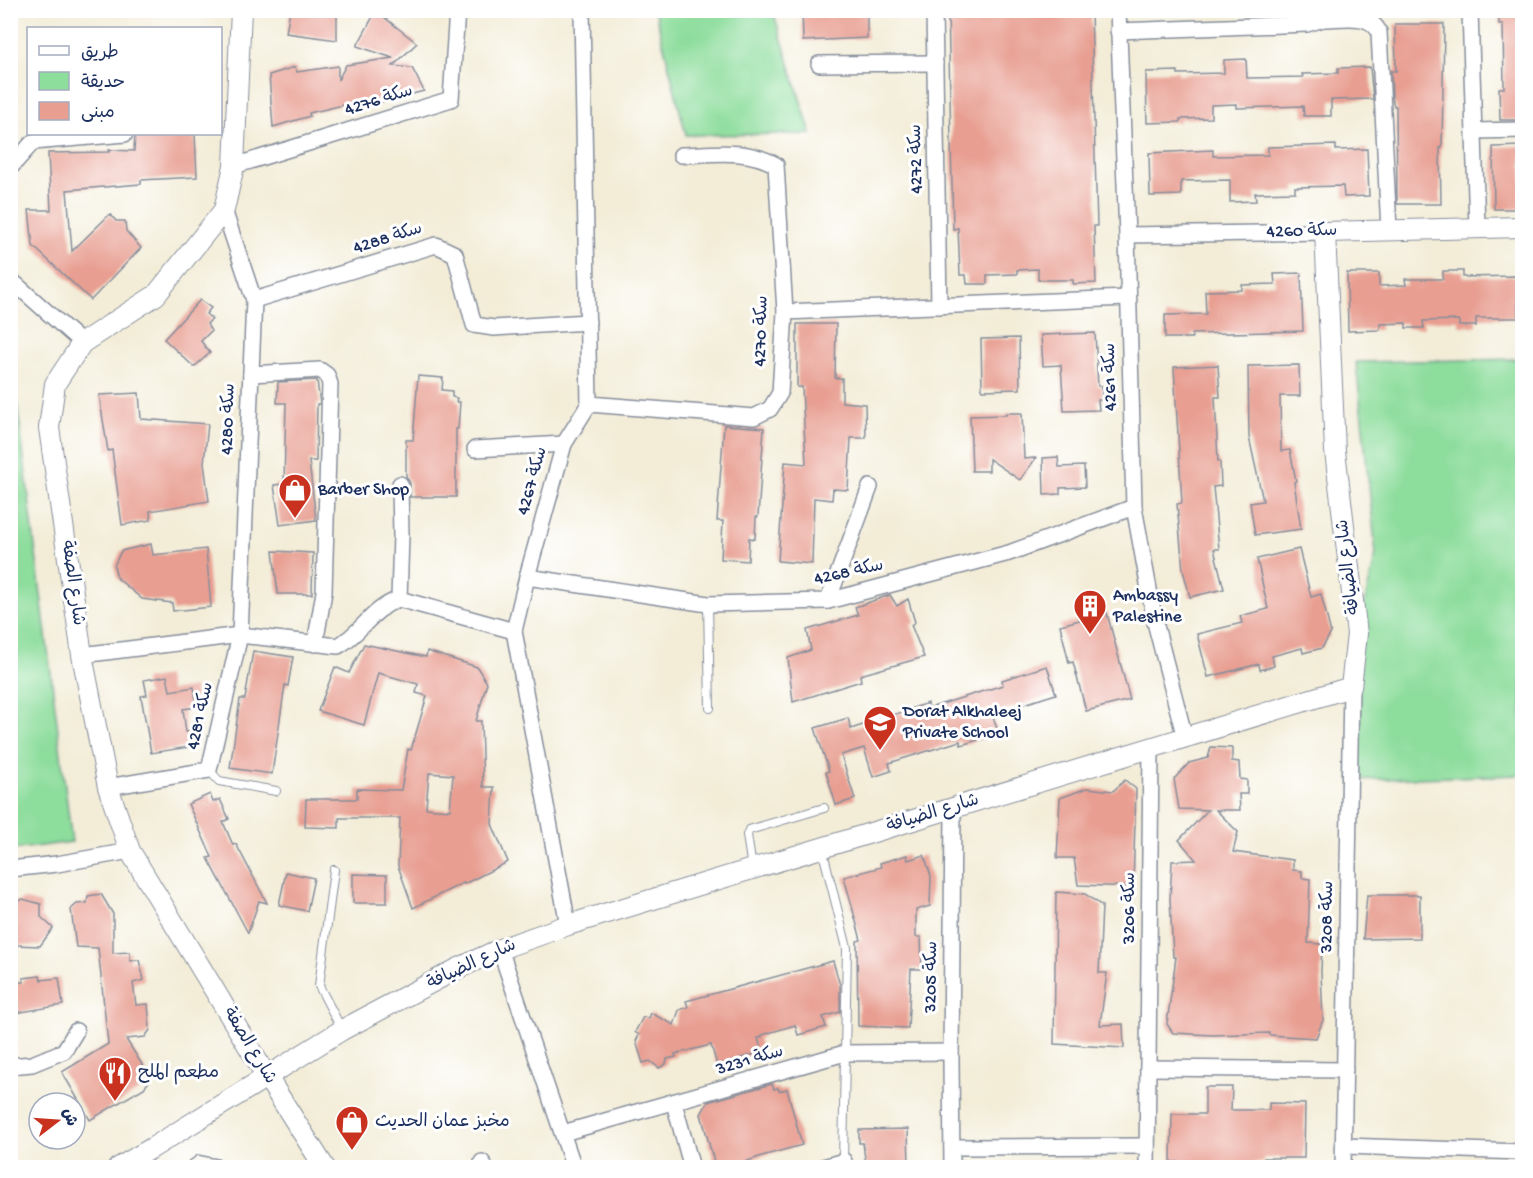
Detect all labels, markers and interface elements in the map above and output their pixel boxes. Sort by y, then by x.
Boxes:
legend [27,27,222,135]
text: طريق [81,43,119,64]
text: حديقة [81,73,125,94]
street label: سكة 4276 [342,81,416,121]
text: مبنى [81,103,115,124]
street label: سكة 4272 [906,124,928,194]
street label: سكة 4288 [351,219,425,259]
street label: سكة 4260 [1266,221,1338,243]
street label: سكة 4270 [750,295,774,367]
street label: سكة 4261 [1100,343,1122,411]
street label: سكة 4280 [217,383,241,455]
street label: سكة 4267 [513,444,553,518]
shop icon: Barber Shop [277,472,313,519]
place label: Barber Shop [317,480,409,501]
street label: شارع الضيافة [1333,518,1365,616]
street label: شارع الصفة [56,539,88,627]
street label: سكة 4268 [812,555,886,591]
place label: Ambassy Palestine [1112,586,1183,628]
building icon: Ambassy Palestine [1072,588,1108,635]
street label: سكة 4281 [183,680,219,752]
place label: Dorat Alkhaleej Private School [902,702,1022,744]
school or university icon: Dorat Alkhaleej Private School [862,704,898,751]
street label: شارع الضيافة [884,790,982,838]
street label: سكة 3206 [1120,872,1141,945]
street label: سكة 3208 [1317,881,1339,954]
street label: شارع الضيافة [424,935,520,995]
street label: سكة 3205 [921,941,943,1014]
street label: شارع الصفة [218,1004,280,1088]
street label: سكة 3231 [713,1041,786,1081]
restaurant icon: مطعم الملح [97,1055,133,1102]
place label: مطعم الملح [138,1063,219,1085]
north arrow [27,1091,87,1151]
shop icon: مخبز عمان الحديث [334,1104,370,1151]
text: ش [56,1106,80,1129]
place label: مخبز عمان الحديث [375,1112,510,1133]

